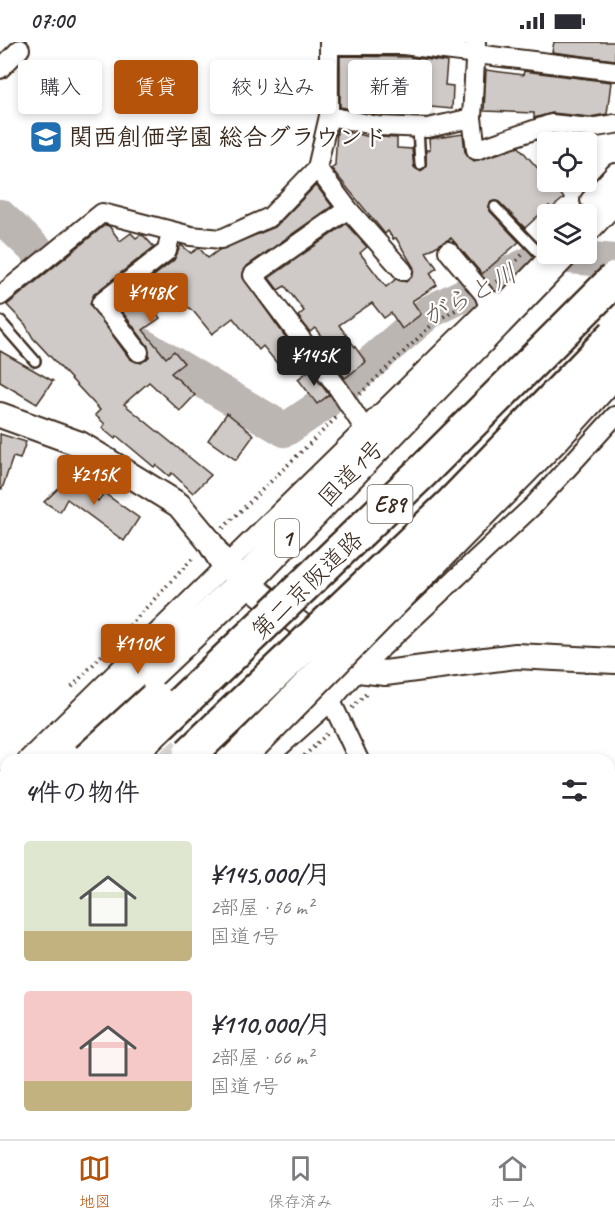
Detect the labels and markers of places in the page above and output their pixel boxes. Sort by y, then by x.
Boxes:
school or university icon: 関西創価学園 総合グラウンド [28,119,64,155]
place label: 関西創価学園 総合グラウンド [69,122,387,152]
pin: ¥148K [109,273,193,324]
pin: ¥145K [272,336,356,387]
pin: ¥215K [52,455,136,506]
pin: ¥110K [96,624,180,675]

